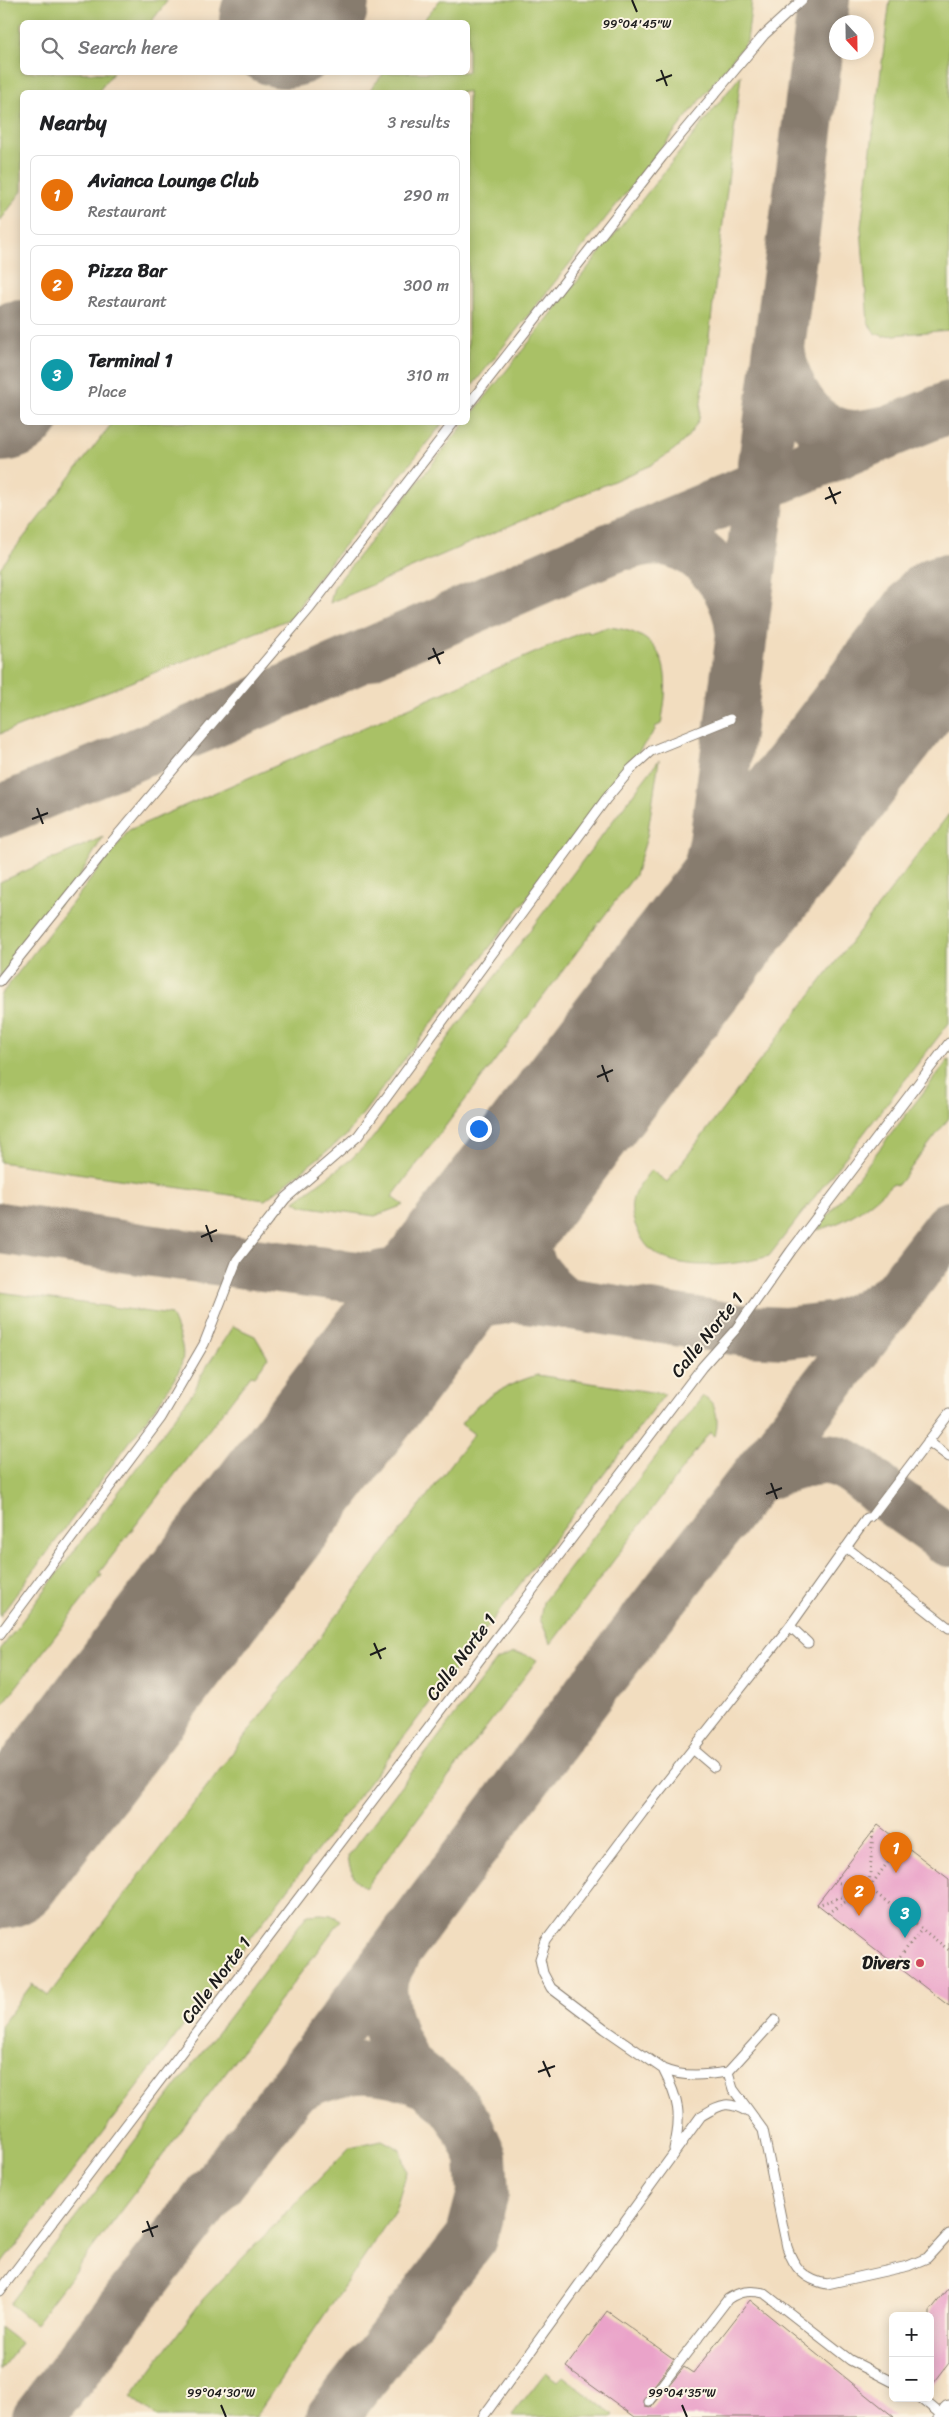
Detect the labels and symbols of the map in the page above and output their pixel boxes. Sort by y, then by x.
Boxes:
text: 99°04'45"W [603,13,672,35]
north arrow [829,15,874,60]
your location [466,1116,492,1142]
street label: Calle Norte 1 [662,1285,752,1385]
street label: Calle Norte 1 [417,1606,505,1708]
pin: 1 [880,1832,912,1873]
pin: 2 [843,1875,875,1916]
pin: 3 [889,1897,921,1938]
street label: Calle Norte 1 [172,1929,260,2031]
place label: Divers [862,1947,911,1979]
marker: Divers [914,1957,926,1969]
text: 99°04'30"W [187,2382,256,2404]
text: 99°04'35"W [648,2382,717,2404]

